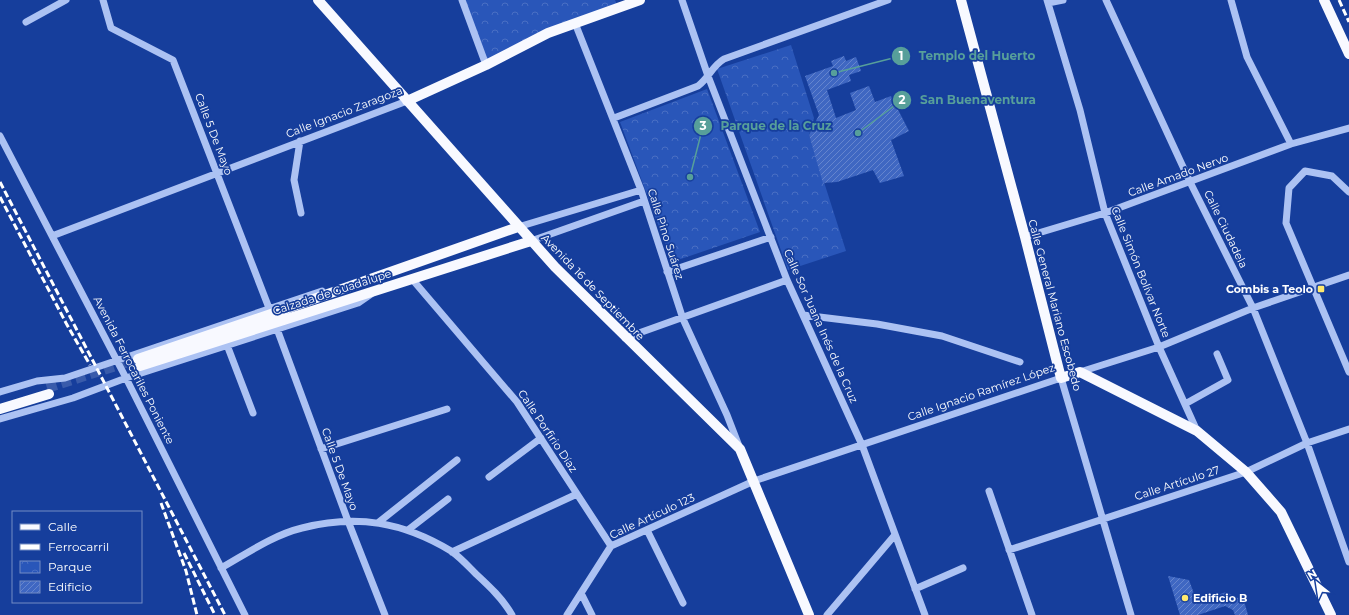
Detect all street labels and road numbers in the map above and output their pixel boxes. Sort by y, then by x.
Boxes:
street label: Calle Ignacio Zaragoza [284,83,404,141]
street label: Calle 5 De Mayo [192,91,236,177]
street label: Calle Amado Nervo [1126,150,1230,200]
street label: Calle Pino Suárez [645,187,687,282]
street label: Calle Ciudadela [1201,188,1251,270]
street label: Calle Simón Bolívar Norte [1108,204,1174,340]
street label: Calle General Mariano Escobedo [1025,218,1085,393]
street label: Avenida 16 de Septiembre [538,231,648,343]
street label: Calle Sor Juana Inés de la Cruz [781,247,862,405]
street label: Calzada de Guadalupe [271,266,393,318]
street label: Avenida Ferrocariles Poniente [91,294,178,447]
street label: Calle Ignacio Ramírez López [906,360,1057,424]
street label: Calle Porfirio Díaz [515,387,581,475]
street label: Calle 5 De Mayo [319,426,361,512]
street label: Calle Artículo 27 [1133,463,1221,503]
street label: Calle Artículo 123 [607,490,697,542]

